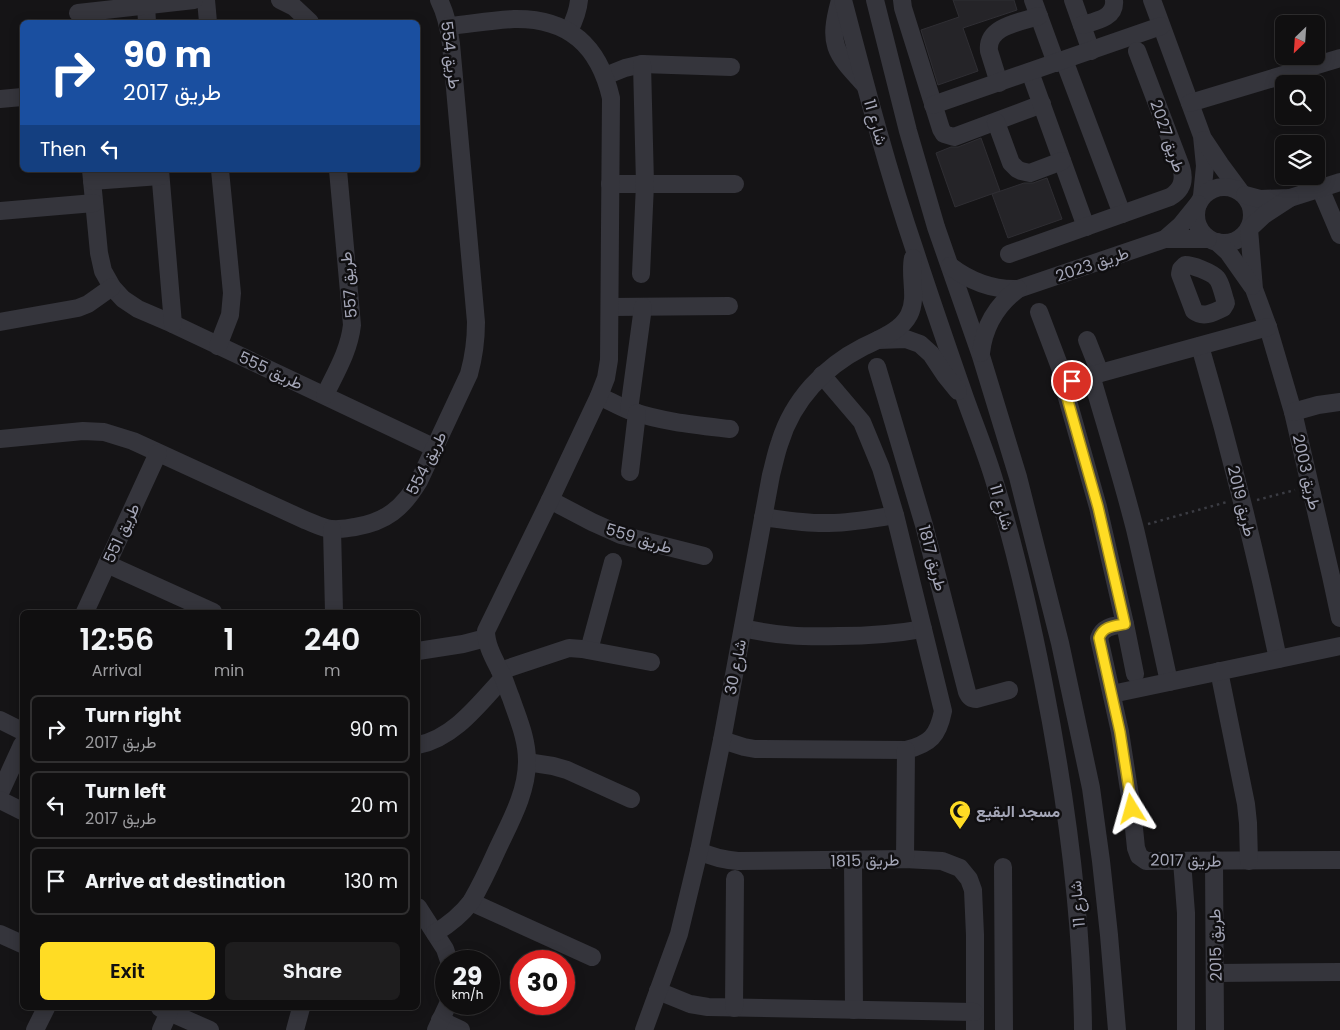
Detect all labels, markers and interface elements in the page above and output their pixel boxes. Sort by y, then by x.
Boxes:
north arrow [1275,15,1325,65]
map controls [1275,15,1325,185]
street label: طريق 554 [435,20,466,90]
text: 90 m [123,30,212,79]
icon: right [40,40,105,105]
button: search [1275,75,1325,125]
text: طريق 2017 [123,77,221,108]
street label: شارع 11 [858,97,893,148]
street label: طريق 2027 [1144,97,1191,176]
icon: left [96,135,124,163]
button: layers [1275,135,1325,185]
text: Then [40,136,86,163]
street label: طريق 2023 [1052,241,1132,288]
street label: طريق 557 [334,251,363,319]
street label: طريق 555 [235,346,307,395]
pin [1051,360,1093,402]
icon: arrive [1058,367,1086,395]
street label: طريق 554 [401,428,452,499]
street label: طريق 2003 [1287,432,1326,512]
street label: طريق 2019 [1222,463,1261,539]
street label: شارع 11 [984,482,1019,533]
street label: طريق 551 [98,500,145,567]
street label: طريق 559 [603,517,675,559]
street label: طريق 1817 [913,523,952,594]
text: 12:56 [80,618,154,661]
text: 1 [224,618,234,661]
text: 240 [304,618,360,661]
street label: شارع 30 [719,637,752,697]
text: Arrival [92,659,142,682]
text: min [214,659,244,682]
text: m [324,659,340,682]
text: Turn right [85,702,181,729]
icon: right [42,715,70,743]
text: 90 m [349,716,398,743]
text: طريق 2017 [85,731,156,754]
text: Turn left [85,778,166,805]
position arrow [1105,782,1157,834]
icon: left [42,791,70,819]
text: 20 m [350,792,398,819]
mosque icon: مسجد البقيع [948,799,972,830]
place label: مسجد البقيع [976,800,1060,823]
text: طريق 2017 [85,807,156,830]
street label: طريق 1815 [831,848,900,873]
street label: طريق 2017 [1150,848,1222,873]
icon: arrive [42,867,70,895]
text: Arrive at destination [85,868,286,895]
text: 130 m [344,868,398,895]
street label: شارع 11 [1064,880,1091,928]
street label: طريق 2015 [1203,908,1228,981]
button: Exit [40,942,215,1000]
button: Share [225,942,400,1000]
speed limit sign: 30 [510,950,575,1015]
text: 29 [453,959,482,994]
text: km/h [452,986,483,1003]

